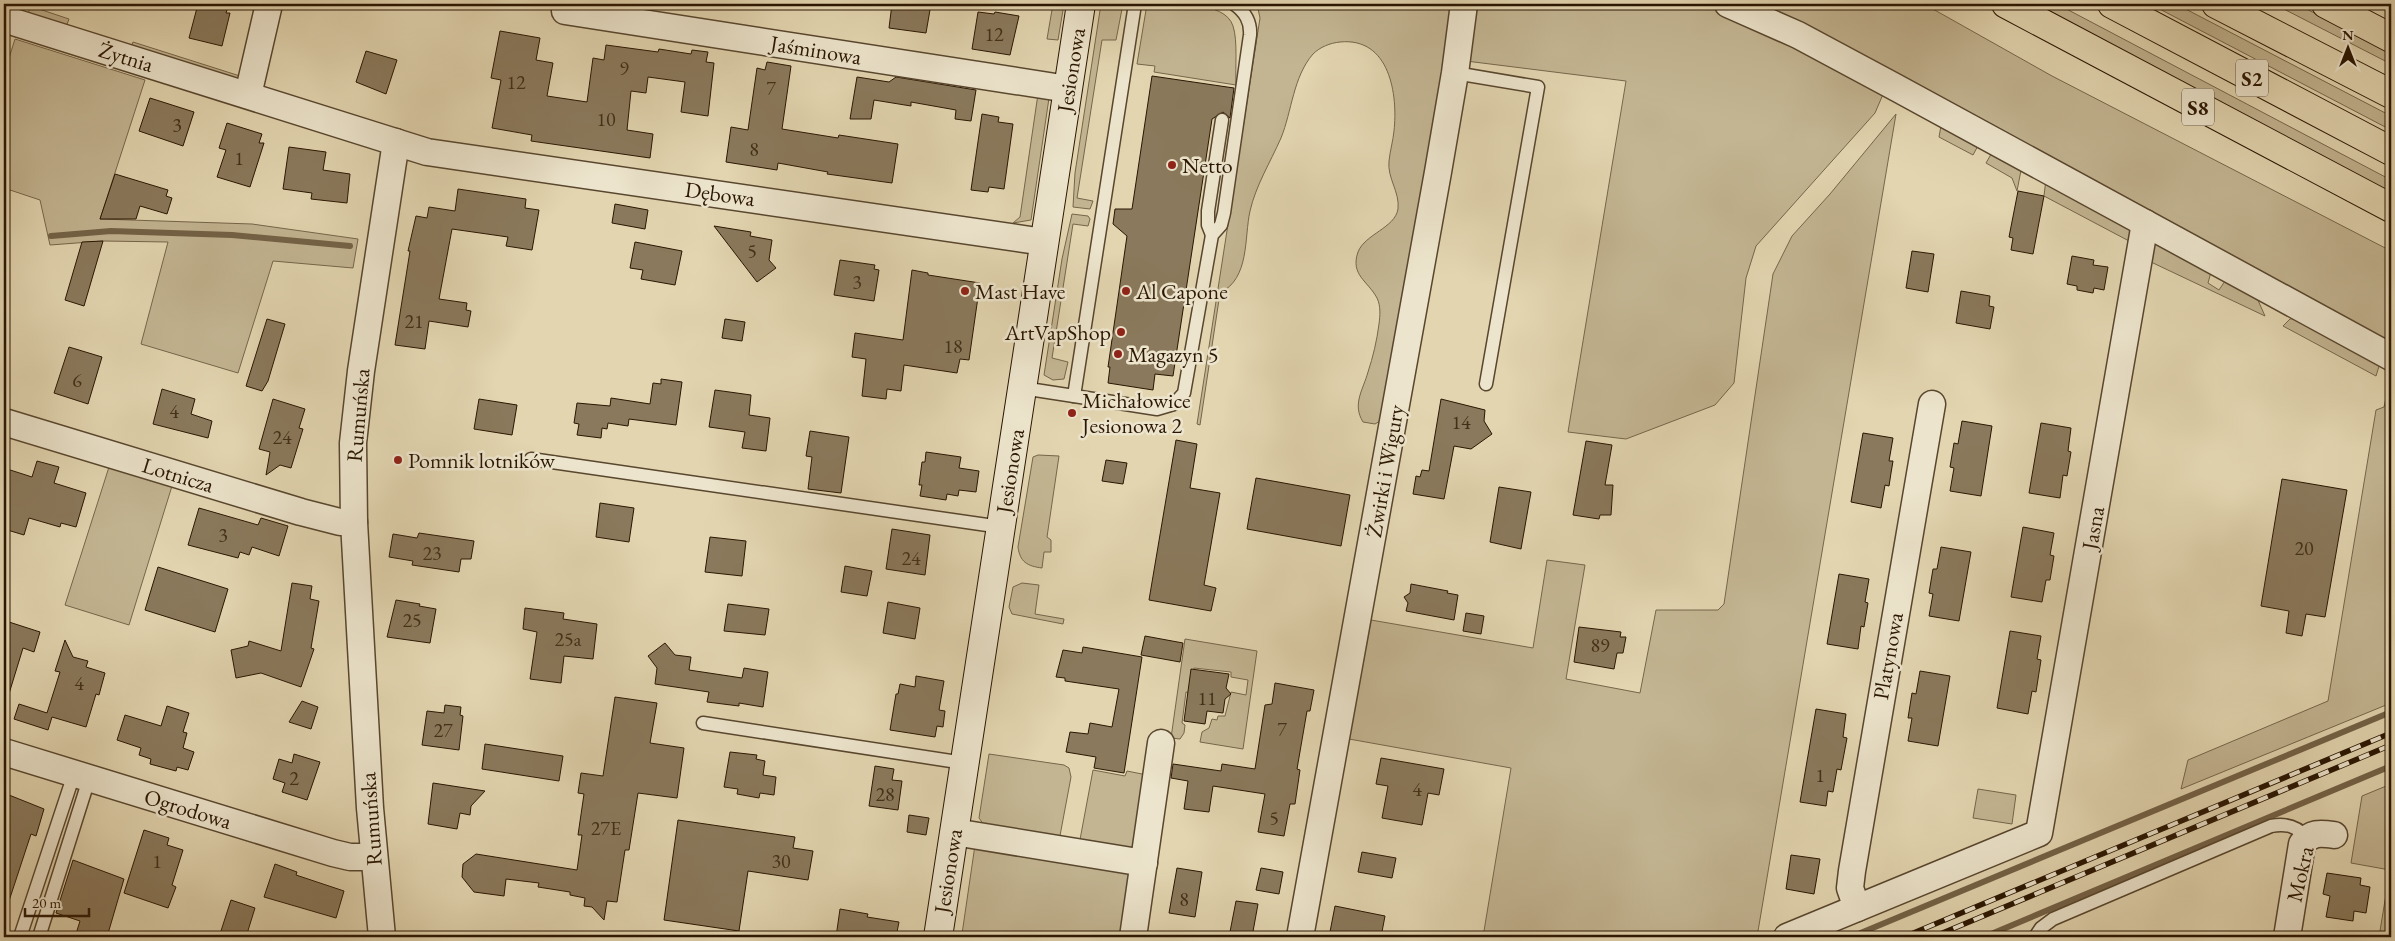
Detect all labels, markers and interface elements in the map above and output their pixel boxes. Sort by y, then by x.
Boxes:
house number: 12 [984,21,1004,47]
north arrow [2322,22,2372,72]
street label: Jesionowa [1050,25,1092,116]
text: N [2342,26,2354,44]
street label: Jaśminowa [767,28,864,72]
street label: Żytnia [95,35,157,79]
house number: 9 [619,55,629,81]
road number: S2 [2236,59,2268,96]
house number: 12 [506,69,526,95]
house number: 7 [766,75,776,101]
road number: S8 [2182,88,2214,125]
house number: 10 [596,106,616,132]
house number: 3 [172,112,182,138]
house number: 8 [749,136,759,162]
house number: 1 [234,145,244,171]
place label: Netto [1182,151,1233,180]
marker: Netto [1166,159,1178,171]
street label: Dębowa [683,175,757,213]
house number: 5 [747,238,757,264]
house number: 3 [852,269,862,295]
place label: Mast Have [975,277,1066,306]
place label: Al Capone [1135,277,1228,306]
marker: Mast Have [959,285,971,297]
marker: Al Capone [1120,285,1132,297]
house number: 21 [404,308,424,334]
place label: ArtVapShop [1004,318,1111,347]
marker: ArtVapShop [1115,326,1127,338]
house number: 18 [943,333,963,359]
place label: Magazyn 5 [1128,340,1219,369]
marker: Magazyn 5 [1112,348,1124,360]
house number: 6 [72,367,82,393]
street label: Rumuńska [339,367,377,463]
place label: Michałowice Jesionowa 2 [1080,386,1191,440]
house number: 4 [169,398,179,424]
street label: Żwirki i Wigury [1359,402,1411,540]
marker: Michałowice Jesionowa 2 [1066,407,1078,419]
house number: 14 [1451,409,1471,435]
house number: 24 [272,424,292,450]
street label: Jesionowa [989,426,1031,517]
place label: Pomnik lotników [408,446,556,475]
street label: Lotnicza [139,450,217,500]
marker: Pomnik lotników [392,454,404,466]
street label: Jasna [2075,504,2111,554]
house number: 3 [218,522,228,548]
house number: 20 [2294,535,2314,561]
house number: 23 [422,540,442,566]
house number: 24 [901,545,921,571]
house number: 25 [402,607,422,633]
street label: Platynowa [1866,610,1910,702]
house number: 25a [554,626,582,652]
house number: 89 [1590,632,1610,658]
house number: 4 [74,670,84,696]
house number: 11 [1197,685,1217,711]
house number: 7 [1277,716,1287,742]
house number: 27 [433,717,453,743]
house number: 1 [1815,762,1825,788]
house number: 2 [289,765,299,791]
street label: Rumuńska [353,771,389,867]
house number: 4 [1412,776,1422,802]
house number: 28 [875,781,895,807]
street label: Ogrodowa [141,782,235,836]
house number: 5 [1269,805,1279,831]
house number: 27E [591,815,621,841]
street label: Jesionowa [927,826,969,917]
street label: Mokra [2280,843,2321,905]
house number: 1 [152,848,162,874]
house number: 30 [771,848,791,874]
scale bar [25,886,89,918]
house number: 8 [1179,886,1189,912]
text: 20 m [32,893,61,912]

